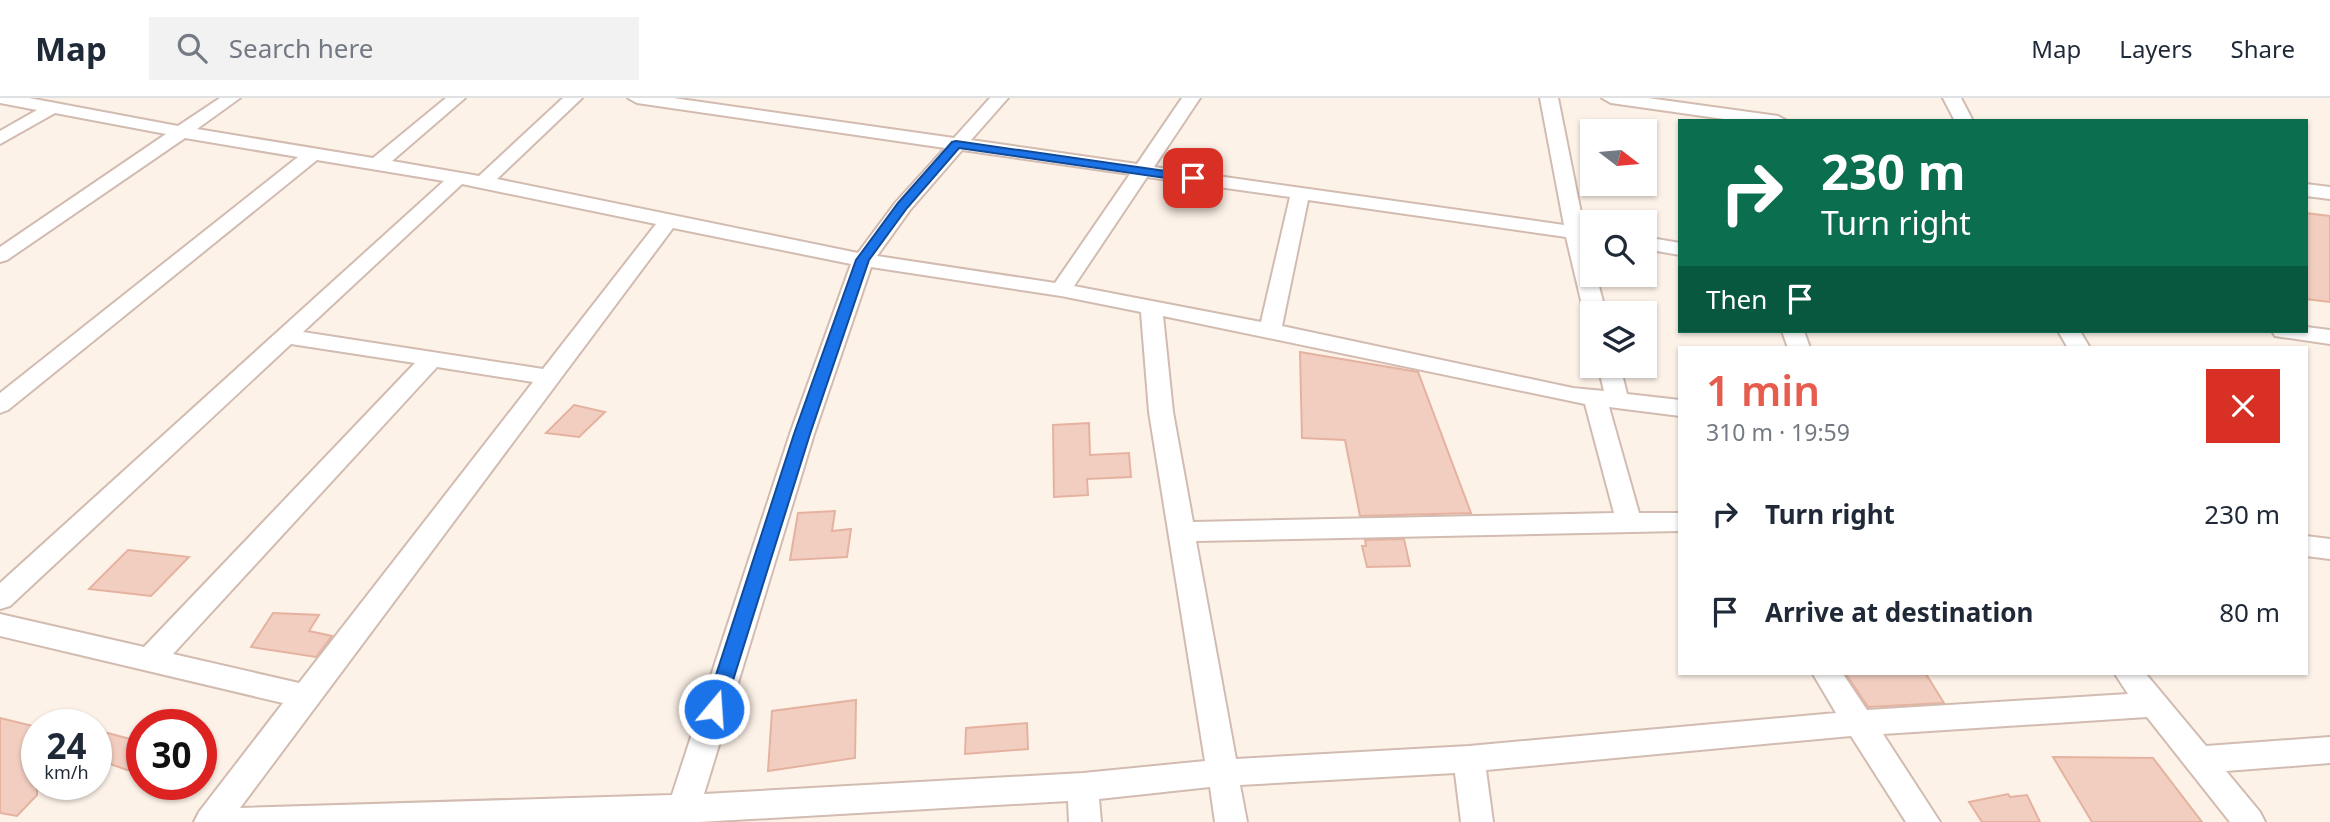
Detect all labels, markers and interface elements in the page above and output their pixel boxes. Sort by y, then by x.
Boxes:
search box [149,17,639,80]
text: Map [35,26,107,71]
icon: search [173,29,211,67]
text: Search here [229,30,373,66]
text: Map [2031,32,2081,65]
text: Layers [2119,32,2193,65]
text: Share [2231,32,2295,65]
north arrow [1580,119,1657,196]
map controls [1580,119,1657,378]
text: 230 m [1821,138,1966,204]
icon: right [1706,147,1797,238]
pin [1163,148,1223,208]
icon: arrive [1174,159,1212,197]
text: Turn right [1821,201,1971,244]
button: search [1580,210,1657,287]
icon: arrive [1781,280,1819,318]
text: Then [1706,281,1767,317]
button: layers [1580,301,1657,378]
text: 1 min [1706,361,1820,418]
button: close [2206,369,2280,443]
text: 310 m · 19:59 [1706,416,1850,448]
icon: right [1706,495,1744,533]
text: Turn right [1765,496,1895,532]
text: 230 m [2204,496,2280,532]
icon: arrive [1706,593,1744,631]
text: Arrive at destination [1765,594,2034,630]
text: 80 m [2219,594,2280,630]
position arrow [677,672,751,746]
speed limit sign: 30 [126,709,217,800]
text: 24 [46,722,87,769]
text: km/h [44,760,89,784]

